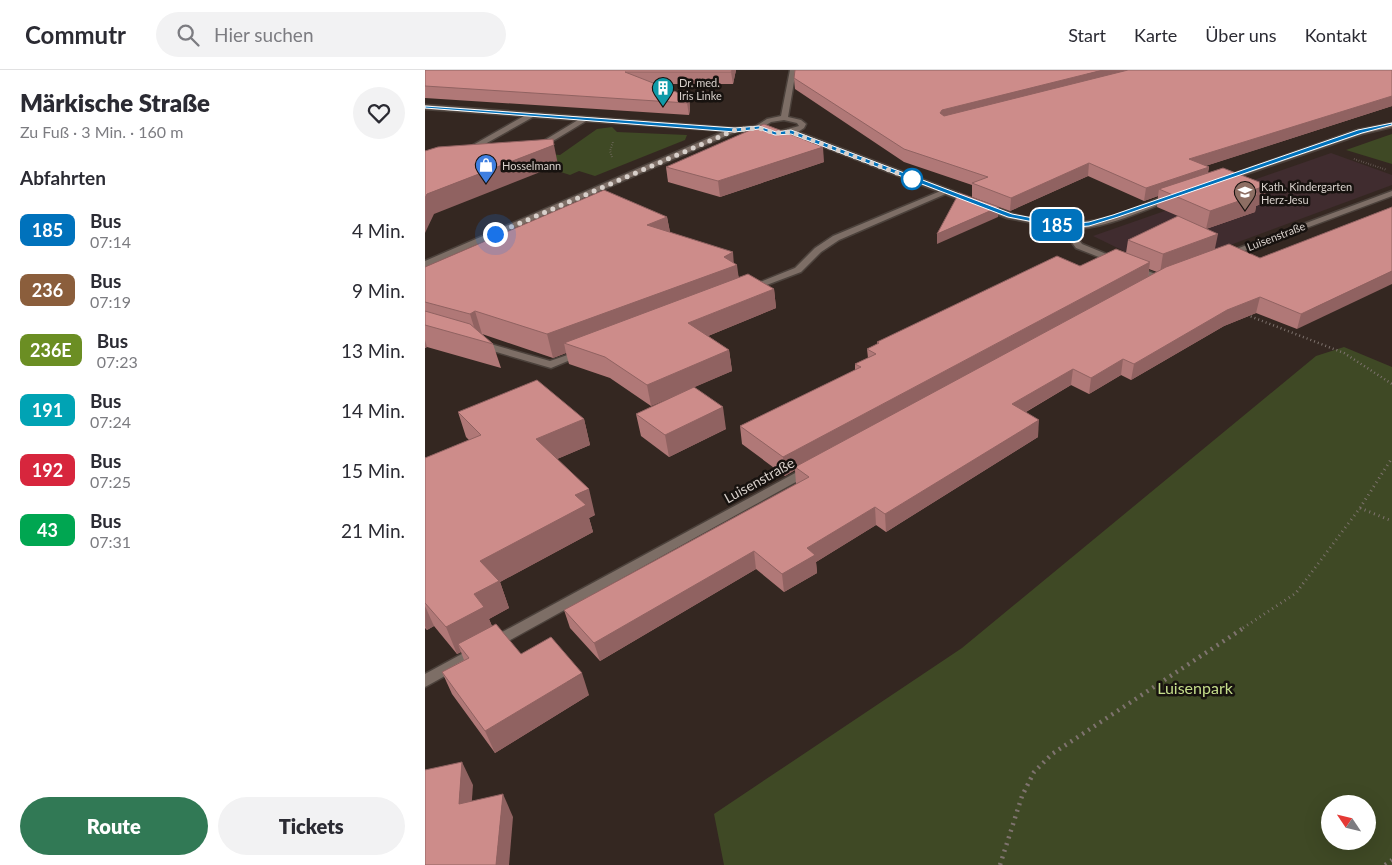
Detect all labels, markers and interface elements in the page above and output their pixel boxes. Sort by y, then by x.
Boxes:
search box [156,12,506,57]
text: Commutr [25,20,126,49]
icon: search [174,21,202,49]
text: Hier suchen [214,23,314,46]
text: Start [1068,24,1106,46]
text: Karte [1134,24,1177,46]
text: Über uns [1205,24,1277,46]
text: Kontakt [1305,24,1367,46]
building icon: Dr. med. Iris Linke [651,76,675,107]
place label: Dr. med. Iris Linke [679,76,722,102]
button: heart [353,87,405,139]
text: Märkische Straße [20,88,210,117]
text: Zu Fuß · 3 Min. · 160 m [20,122,183,141]
shop icon: Hosselmann [474,153,498,184]
place label: Hosselmann [502,159,561,172]
text: Abfahrten [20,166,106,189]
unlabelled marker [901,168,923,190]
school or university icon: Kath. Kindergarten Herz-Jesu [1233,180,1257,211]
place label: Kath. Kindergarten Herz-Jesu [1261,180,1352,206]
text: Bus [90,209,121,232]
line badge: 185 [1028,209,1086,241]
text: 185 [1041,214,1073,236]
text: 185 [32,219,63,241]
text: 4 Min. [352,219,405,242]
street label: Luisenstraße [1245,219,1307,253]
your location [483,222,508,247]
text: 07:14 [90,232,131,251]
text: Bus [90,269,121,292]
text: 236 [32,279,63,301]
text: 9 Min. [352,279,405,302]
text: 07:19 [90,292,131,311]
text: Bus [97,329,128,352]
text: 236E [30,339,72,361]
text: 13 Min. [341,339,405,362]
text: 07:23 [97,352,138,371]
text: Bus [90,389,121,412]
text: 191 [32,399,63,421]
text: 14 Min. [341,399,405,422]
text: 07:24 [90,412,131,431]
text: Bus [90,449,121,472]
street label: Luisenstraße [721,454,797,506]
text: 192 [32,459,63,481]
text: 15 Min. [341,459,405,482]
text: 07:25 [90,472,131,491]
text: Bus [90,509,121,532]
text: 43 [37,519,58,541]
text: 21 Min. [341,519,405,542]
text: 07:31 [90,532,131,551]
park label: Luisenpark [1157,678,1234,697]
north arrow [1321,795,1376,850]
map controls [1321,795,1376,850]
button: Route [20,797,208,855]
button: Tickets [218,797,405,855]

